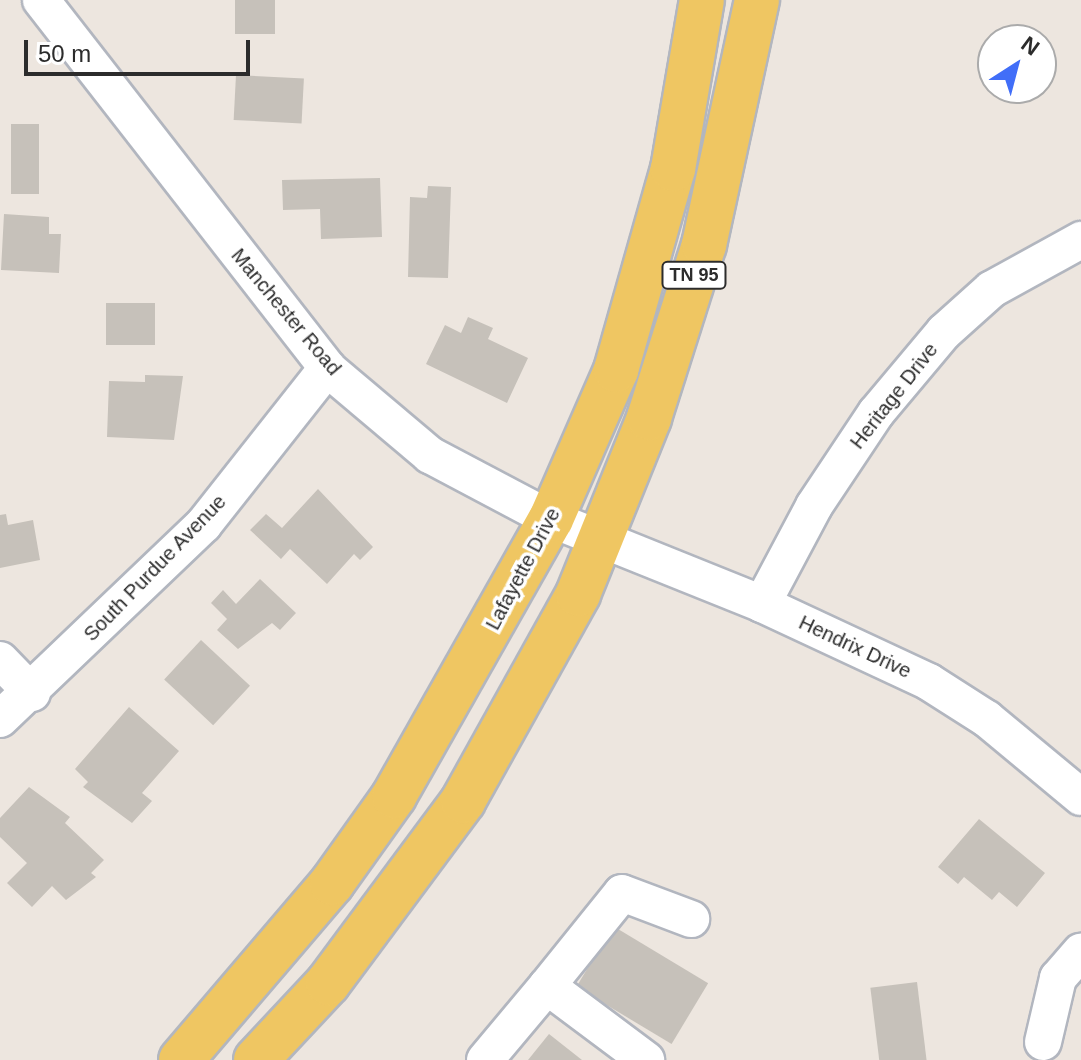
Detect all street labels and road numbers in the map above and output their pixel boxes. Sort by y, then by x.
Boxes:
street label: Manchester Road [226,244,346,380]
road number: TN 95 [660,261,728,289]
street label: Heritage Drive [845,338,943,454]
street label: South Purdue Avenue [79,489,231,647]
street label: Lafayette Drive [481,504,565,634]
street label: Hendrix Drive [795,611,915,683]

